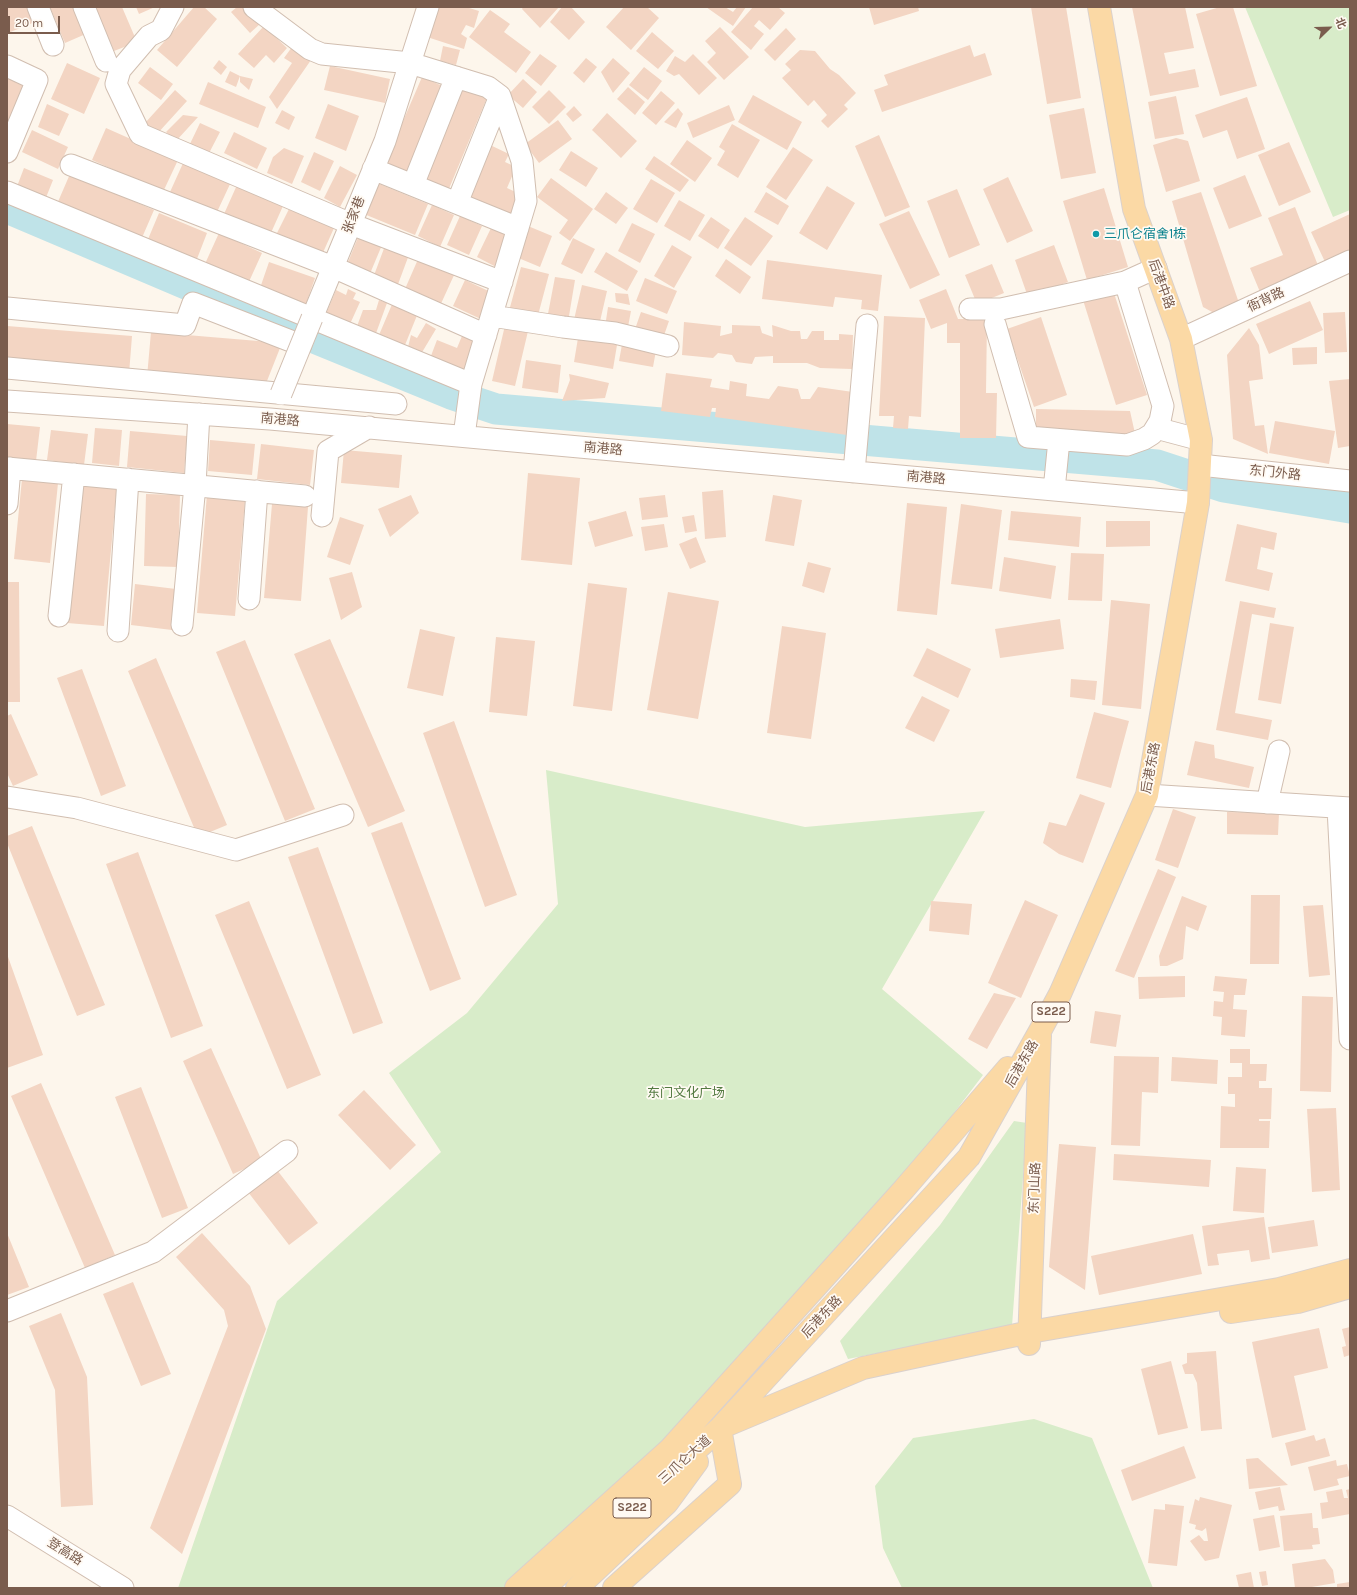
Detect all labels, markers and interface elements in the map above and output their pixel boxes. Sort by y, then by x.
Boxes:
scale bar [10,8,62,34]
north arrow [1309,8,1349,48]
text: 20 m [15,16,43,30]
text: 北 [1332,16,1349,31]
street label: 张家巷 [339,194,369,236]
place label: 三爪仑宿舍1栋 [1104,226,1186,242]
marker: 三爪仑宿舍1栋 [1091,229,1101,239]
street label: 后港中路 [1145,257,1177,311]
street label: 衙背路 [1245,285,1287,315]
street label: 南港路 [260,411,300,429]
street label: 南港路 [583,440,623,458]
street label: 东门外路 [1248,463,1302,483]
street label: 南港路 [906,469,946,487]
street label: 后港东路 [1138,741,1164,795]
road number: S222 [1032,1002,1070,1022]
street label: 后港东路 [1002,1038,1042,1090]
park label: 东门文化广场 [647,1085,725,1101]
street label: 东门山路 [1026,1162,1044,1214]
street label: 后港东路 [799,1293,845,1341]
street label: 三爪仑大道 [656,1432,714,1488]
road number: S222 [613,1498,651,1518]
street label: 登高路 [44,1535,86,1569]

